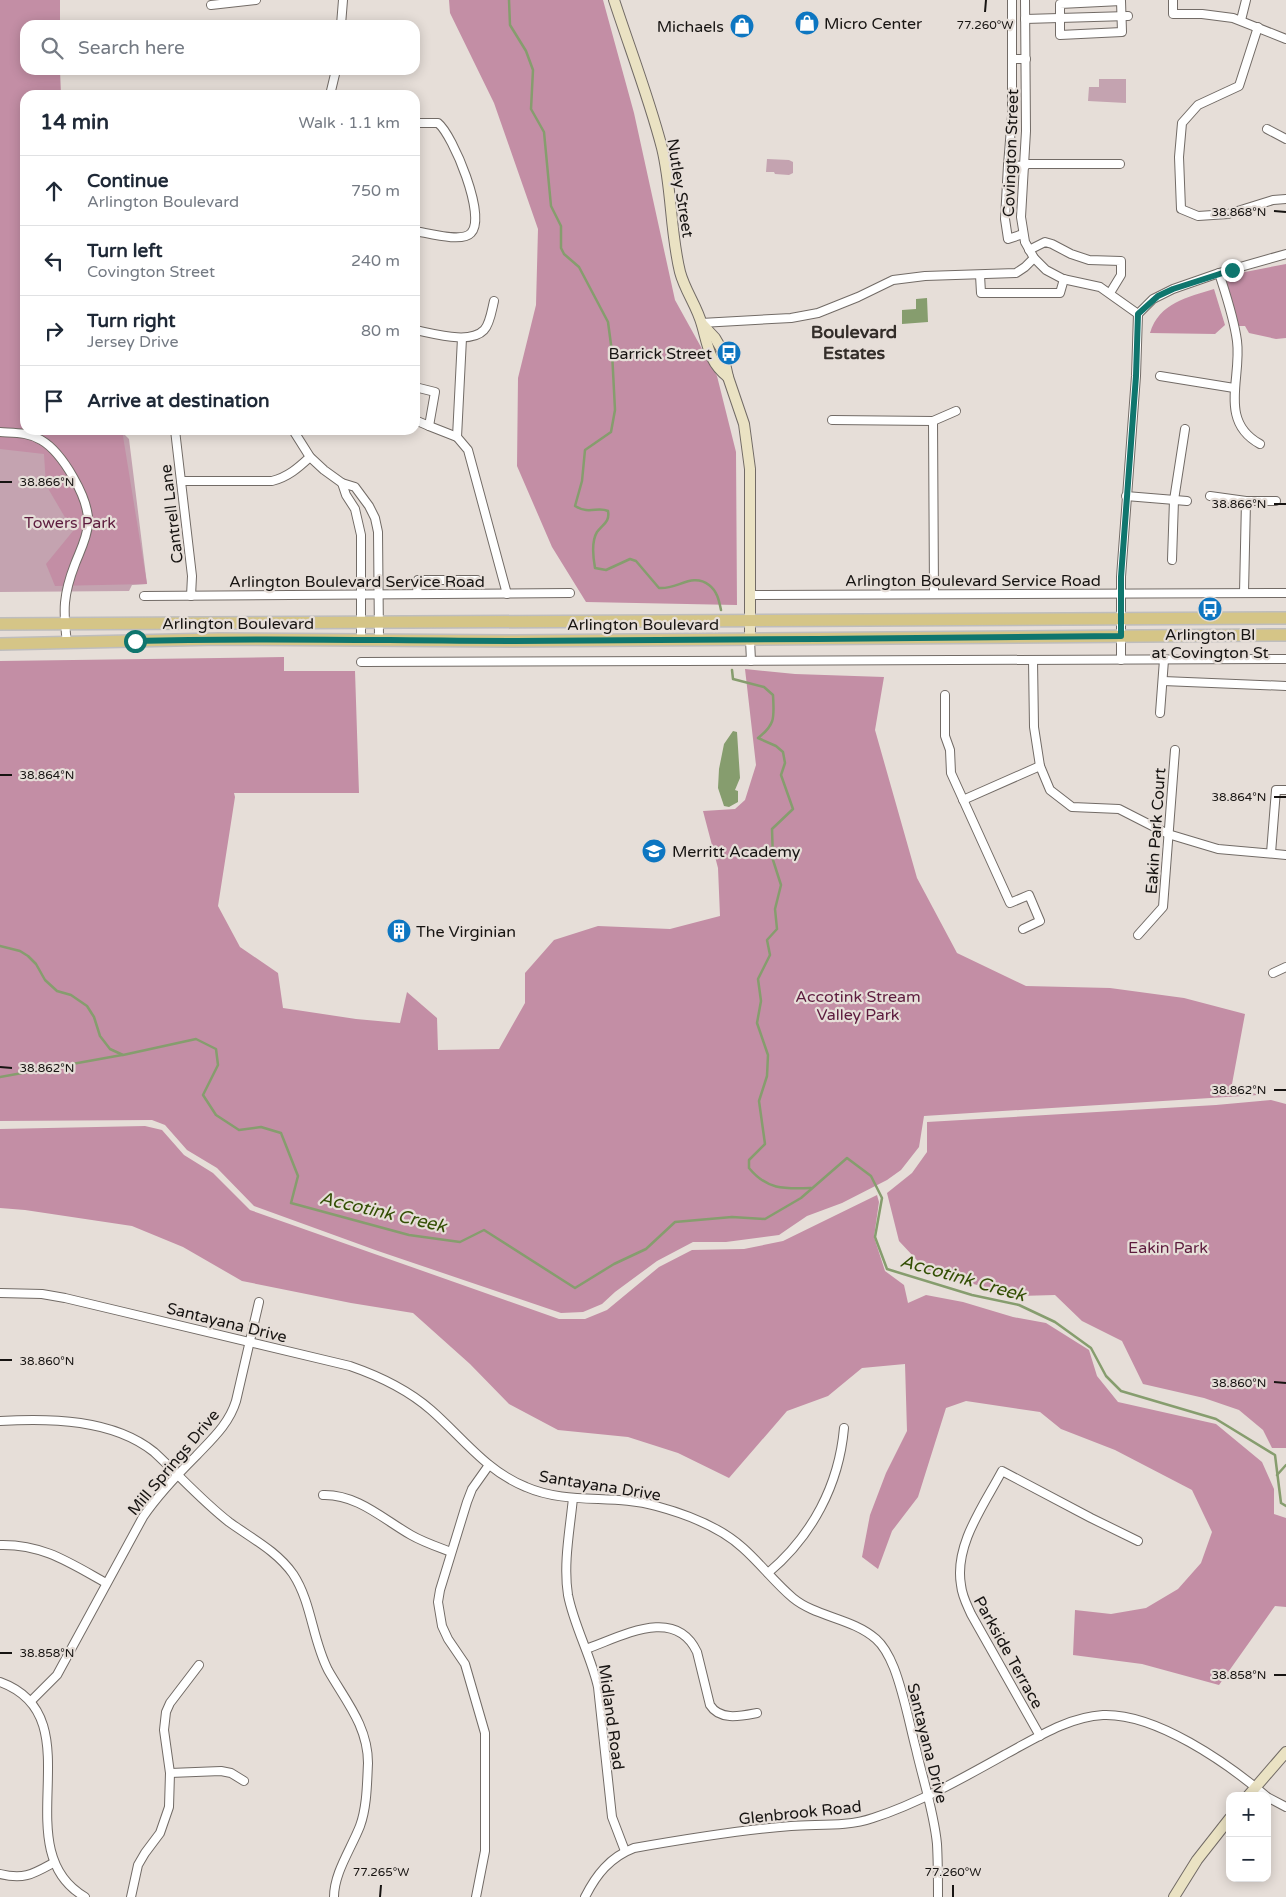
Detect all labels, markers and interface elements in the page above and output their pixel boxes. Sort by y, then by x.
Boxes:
shop icon: Micro Center [794,10,820,36]
shop icon: Michaels [729,13,755,39]
place label: Micro Center [824,14,923,34]
place label: Michaels [657,17,724,37]
text: 77.260°W [957,18,1013,32]
search box [20,20,420,75]
icon: search [38,34,66,62]
text: Search here [78,37,185,59]
street label: Covington Street [999,89,1023,217]
text: 14 min [40,110,109,135]
text: Walk · 1.1 km [298,113,400,133]
street label: Nutley Street [662,137,698,239]
text: Continue [87,170,169,192]
icon: ahead [40,177,68,205]
text: 750 m [351,181,400,201]
text: Arlington Boulevard [87,192,239,212]
text: 38.868°N [1212,205,1266,219]
text: Turn left [87,240,163,262]
icon: left [40,247,68,275]
text: 240 m [351,251,400,271]
route end [1221,259,1244,282]
text: Covington Street [87,262,215,282]
text: Turn right [87,310,175,332]
icon: right [40,317,68,345]
text: 80 m [361,321,400,341]
district label: Boulevard Estates [811,321,897,364]
text: Jersey Drive [87,332,178,352]
bus stop icon: Barrick Street [716,340,742,366]
place label: Barrick Street [609,344,712,364]
icon: arrive [40,387,68,415]
text: Arrive at destination [87,390,270,412]
street label: Cantrell Lane [156,463,188,565]
text: 38.866°N [20,475,74,489]
text: 38.866°N [1212,497,1266,511]
park label: Towers Park [24,513,116,533]
street label: Arlington Boulevard Service Road [845,571,1101,591]
street label: Arlington Boulevard Service Road [229,572,485,592]
bus stop icon: Arlington Bl at Covington St [1197,596,1223,622]
street label: Arlington Boulevard [162,614,314,634]
street label: Arlington Boulevard [567,615,719,635]
place label: Arlington Bl at Covington St [1151,625,1269,663]
route start [124,630,147,653]
street label: Eakin Park Court [1142,767,1170,895]
text: 38.864°N [20,768,74,782]
text: 38.864°N [1212,790,1266,804]
school or university icon: Merritt Academy [641,838,667,864]
place label: Merritt Academy [672,842,801,862]
building icon: The Virginian [386,918,412,944]
place label: The Virginian [416,922,516,942]
park label: Accotink Stream Valley Park [795,987,921,1025]
text: 38.862°N [20,1061,74,1075]
text: 38.862°N [1212,1083,1266,1097]
water label: Accotink Creek [318,1187,450,1238]
park label: Eakin Park [1128,1238,1208,1258]
water label: Accotink Creek [898,1250,1029,1307]
street label: Santayana Drive [165,1298,289,1348]
text: 38.860°N [20,1354,74,1368]
text: 38.860°N [1212,1376,1266,1390]
street label: Mill Springs Drive [124,1405,224,1520]
street label: Santayana Drive [537,1466,662,1505]
street label: Parkside Terrace [969,1593,1047,1712]
text: 38.858°N [20,1646,74,1660]
street label: Midland Road [594,1663,628,1771]
text: 38.858°N [1212,1668,1266,1682]
street label: Santayana Drive [902,1681,952,1805]
map controls [1226,1792,1271,1882]
button: + [1226,1792,1271,1837]
street label: Glenbrook Road [738,1797,863,1829]
button: − [1226,1837,1271,1882]
text: 77.265°W [353,1865,409,1879]
text: 77.260°W [925,1865,981,1879]

